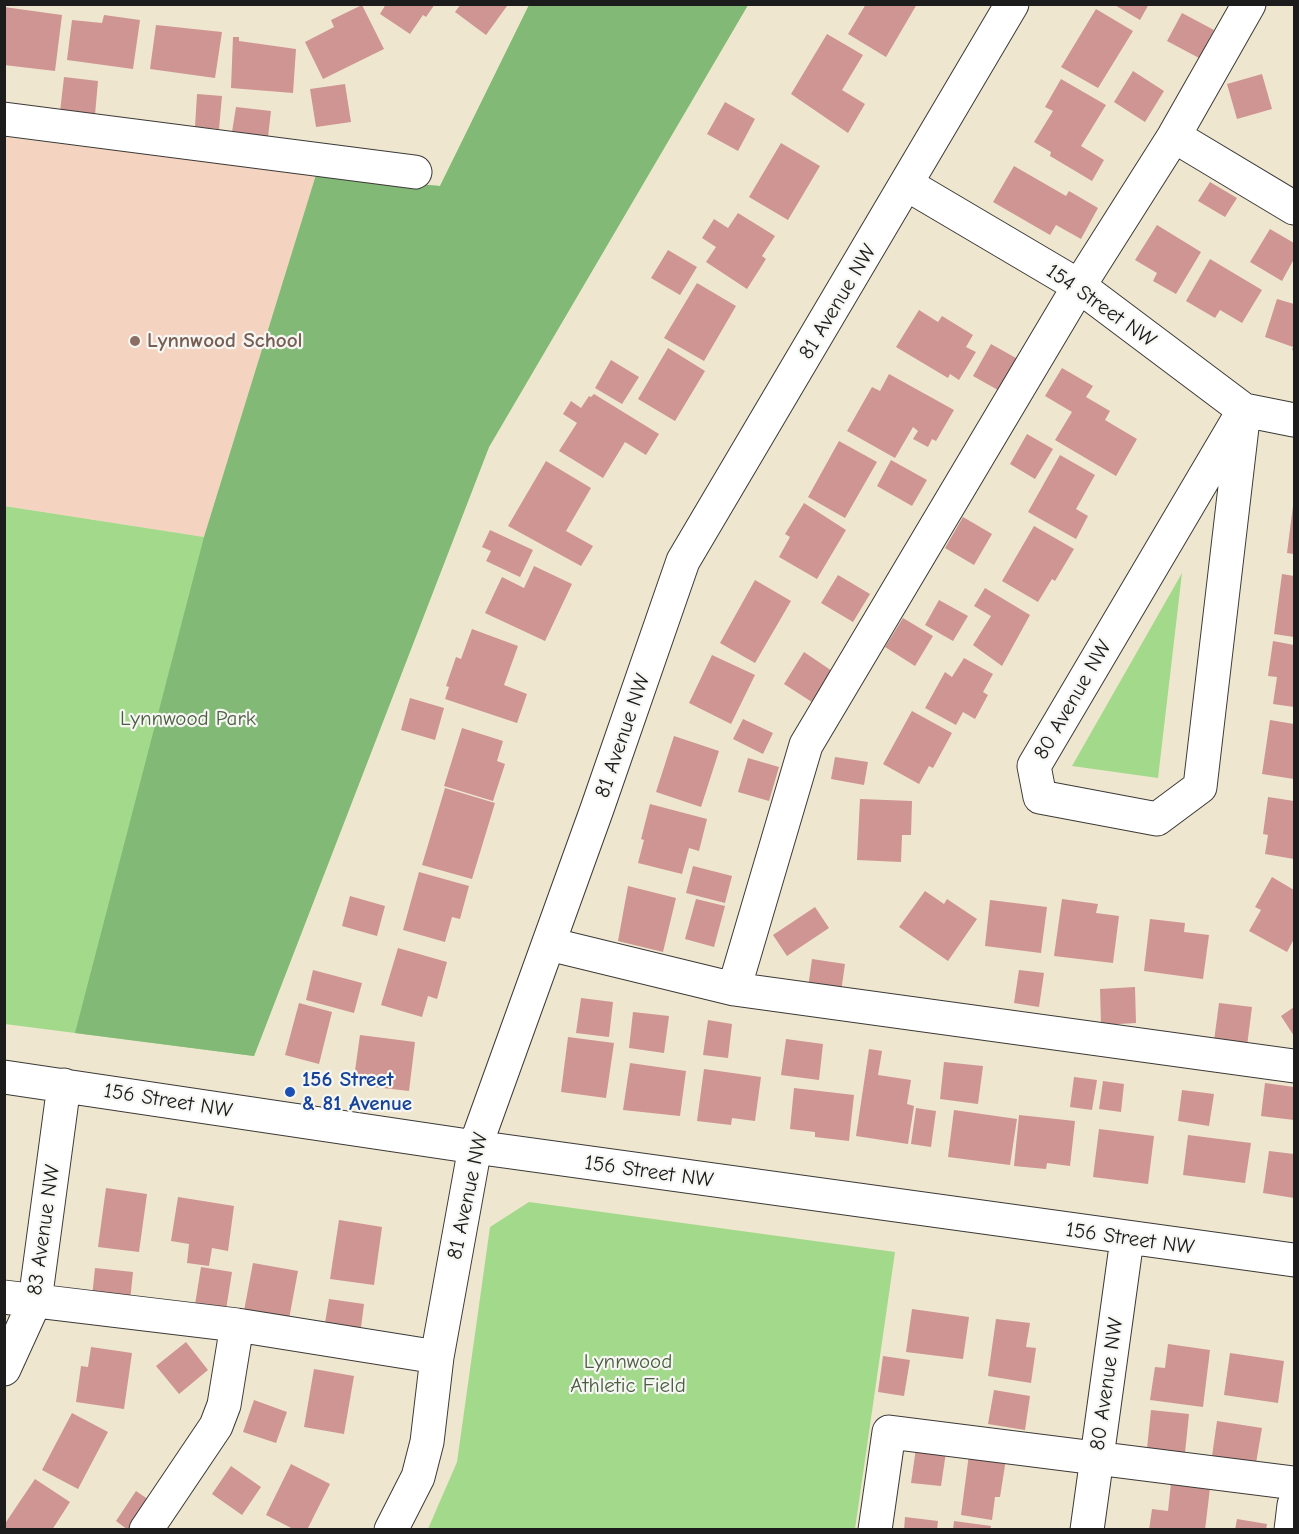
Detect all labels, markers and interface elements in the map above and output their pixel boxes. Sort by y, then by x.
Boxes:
street label: 81 Avenue NW [794,240,882,364]
street label: 154 Street NW [1041,259,1161,353]
place label: Lynnwood School [147,328,302,354]
marker: Lynnwood School [128,334,142,348]
street label: 80 Avenue NW [1029,636,1117,764]
street label: 81 Avenue NW [590,671,656,801]
park label: Lynnwood Park [120,706,256,732]
place label: 156 Street & 81 Avenue [302,1067,412,1117]
street label: 156 Street NW [102,1078,234,1124]
marker: 156 Street & 81 Avenue [283,1085,297,1099]
street label: 81 Avenue NW [442,1130,494,1262]
street label: 156 Street NW [583,1150,715,1194]
street label: 83 Avenue NW [22,1163,66,1297]
street label: 156 Street NW [1064,1217,1196,1261]
street label: 80 Avenue NW [1085,1316,1129,1452]
park label: Lynnwood Athletic Field [570,1349,686,1399]

